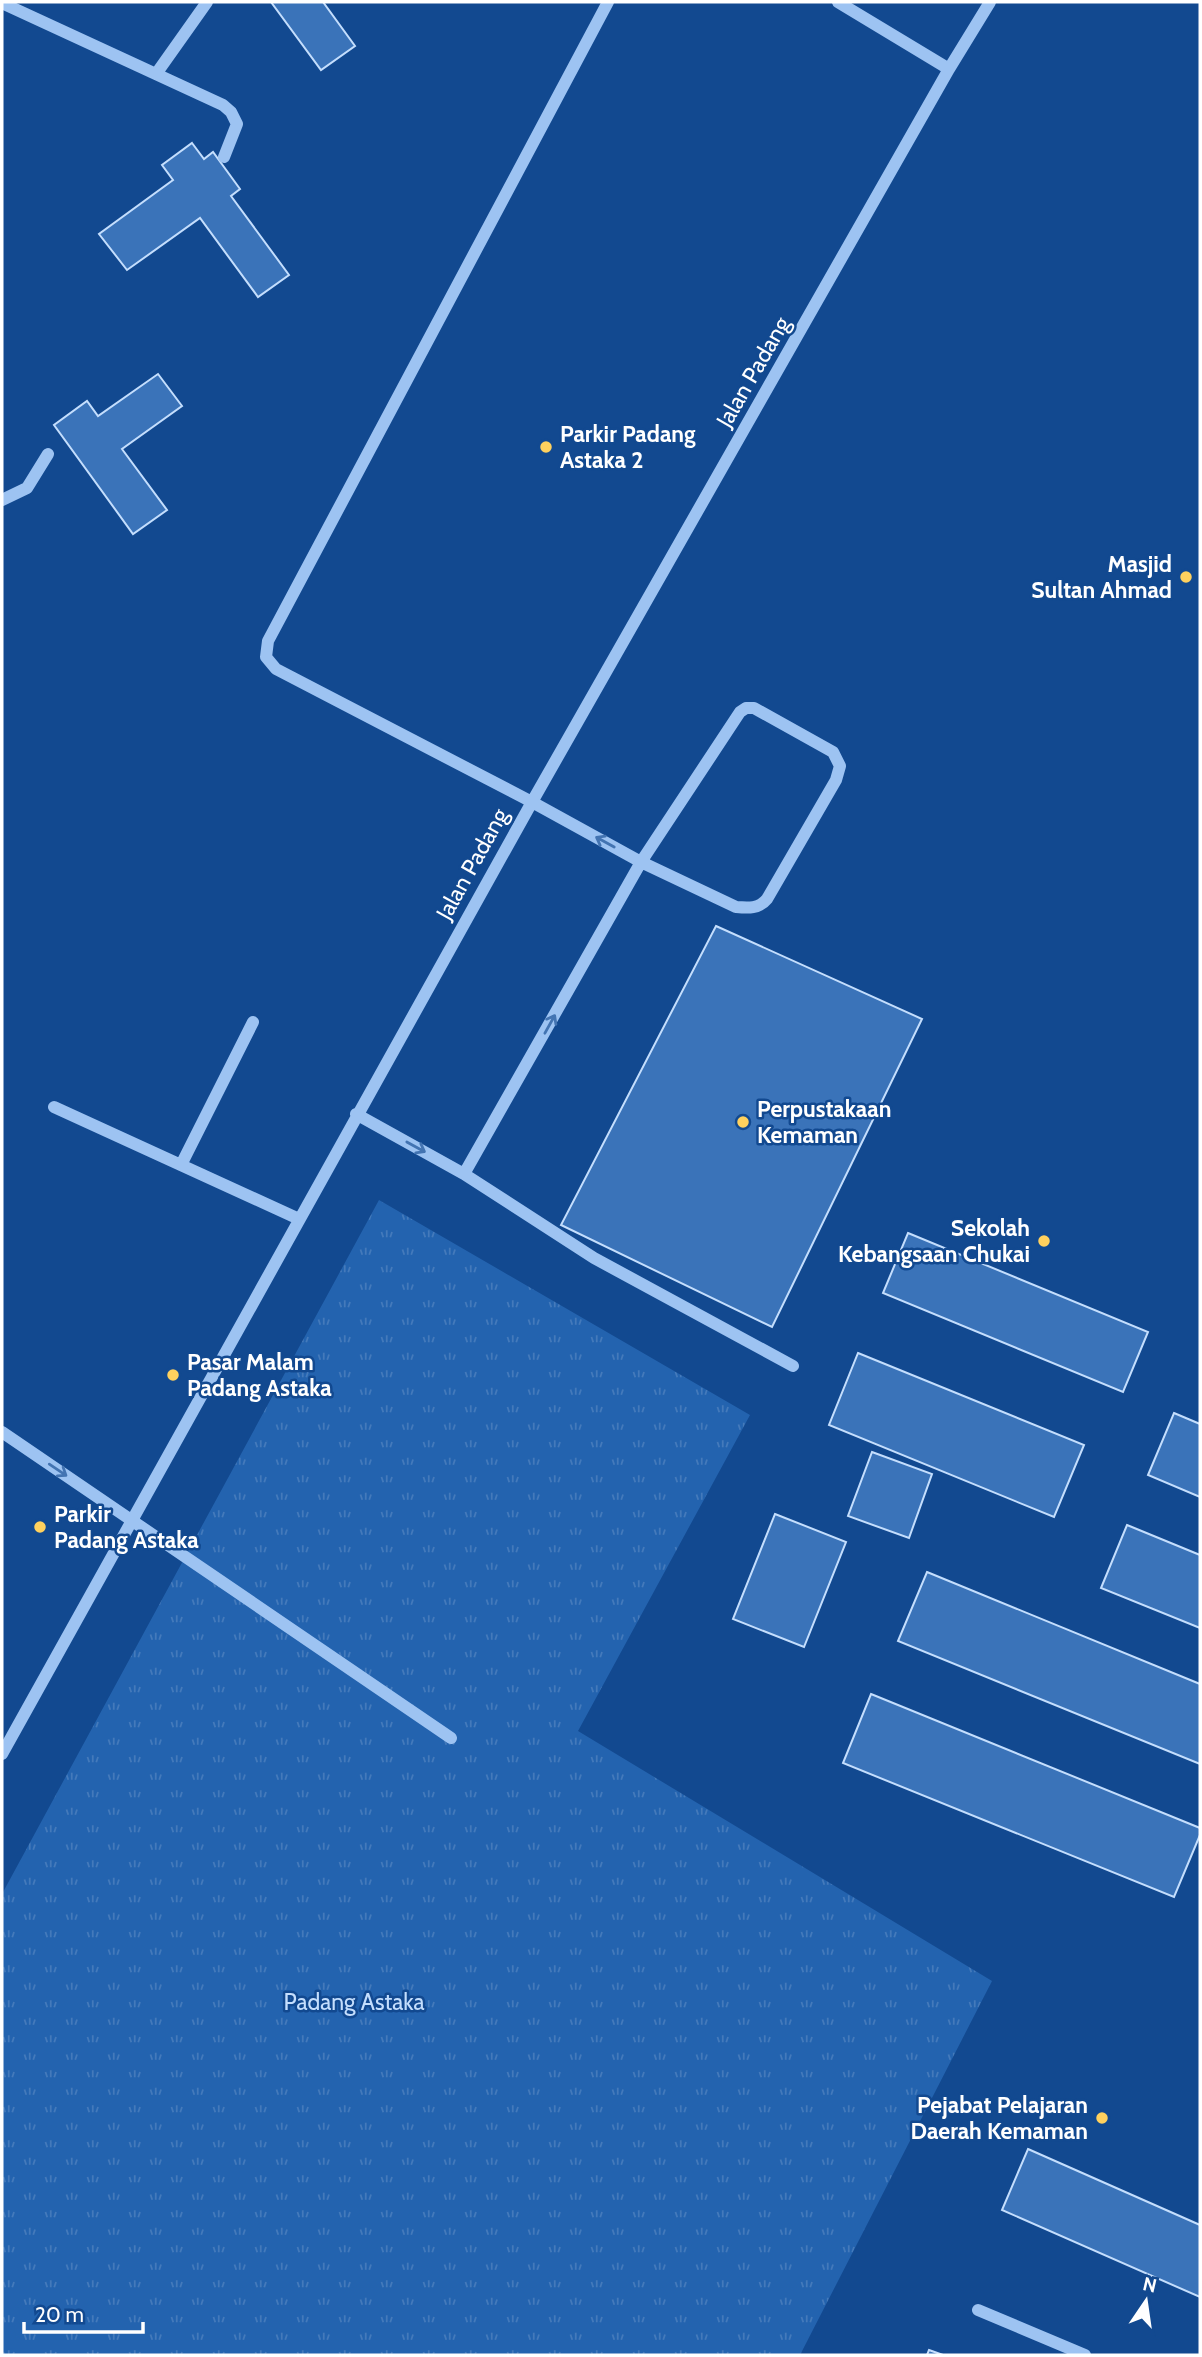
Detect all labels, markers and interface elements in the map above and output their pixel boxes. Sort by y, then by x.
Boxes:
street label: Jalan Padang [710,311,796,433]
place label: Parkir Padang Astaka 2 [560,420,696,474]
marker: Parkir Padang Astaka 2 [538,439,554,455]
place label: Masjid Sultan Ahmad [1031,550,1172,604]
marker: Masjid Sultan Ahmad [1178,569,1194,585]
street label: Jalan Padang [429,803,514,926]
one-way arrow [595,835,616,848]
one-way arrow [543,1014,557,1034]
place label: Perpustakaan Kemaman [757,1095,891,1149]
marker: Perpustakaan Kemaman [735,1114,751,1130]
one-way arrow [405,1141,426,1154]
place label: Sekolah Kebangsaan Chukai [838,1214,1030,1268]
marker: Sekolah Kebangsaan Chukai [1036,1233,1052,1249]
place label: Pasar Malam Padang Astaka [187,1348,332,1402]
marker: Pasar Malam Padang Astaka [165,1367,181,1383]
one-way arrow [48,1463,68,1477]
place label: Parkir Padang Astaka [54,1500,199,1554]
marker: Parkir Padang Astaka [32,1519,48,1535]
park label: Padang Astaka [284,1988,424,2016]
place label: Pejabat Pelajaran Daerah Kemaman [911,2091,1088,2145]
marker: Pejabat Pelajaran Daerah Kemaman [1094,2110,1110,2126]
north arrow [1111,2266,1181,2336]
text: N [1141,2272,1159,2298]
scale bar [24,2290,144,2334]
text: 20 m [35,2302,84,2327]

